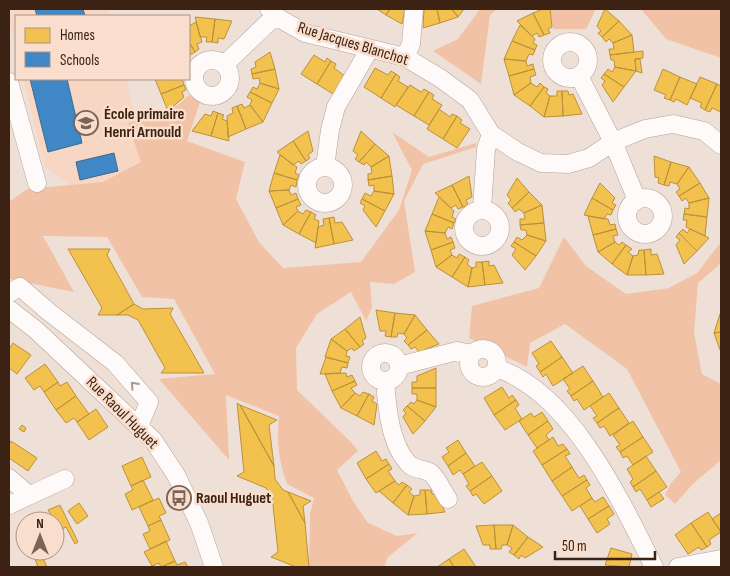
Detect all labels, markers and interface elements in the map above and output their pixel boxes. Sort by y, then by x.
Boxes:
legend [15,15,190,80]
street label: Rue Jacques Blanchot [295,18,411,70]
text: Homes [60,26,95,45]
text: Schools [60,51,99,70]
place label: École primaire Henri Arnould [104,105,184,142]
school or university icon: École primaire Henri Arnould [73,110,99,136]
street label: Rue Raoul Huguet [82,373,162,453]
one-way arrow [131,382,140,391]
bus stop icon: Raoul Huguet [166,485,192,511]
place label: Raoul Huguet [196,489,271,508]
north arrow [15,511,65,561]
text: N [36,515,44,532]
scale bar [555,528,655,560]
text: 50 m [562,537,587,556]

